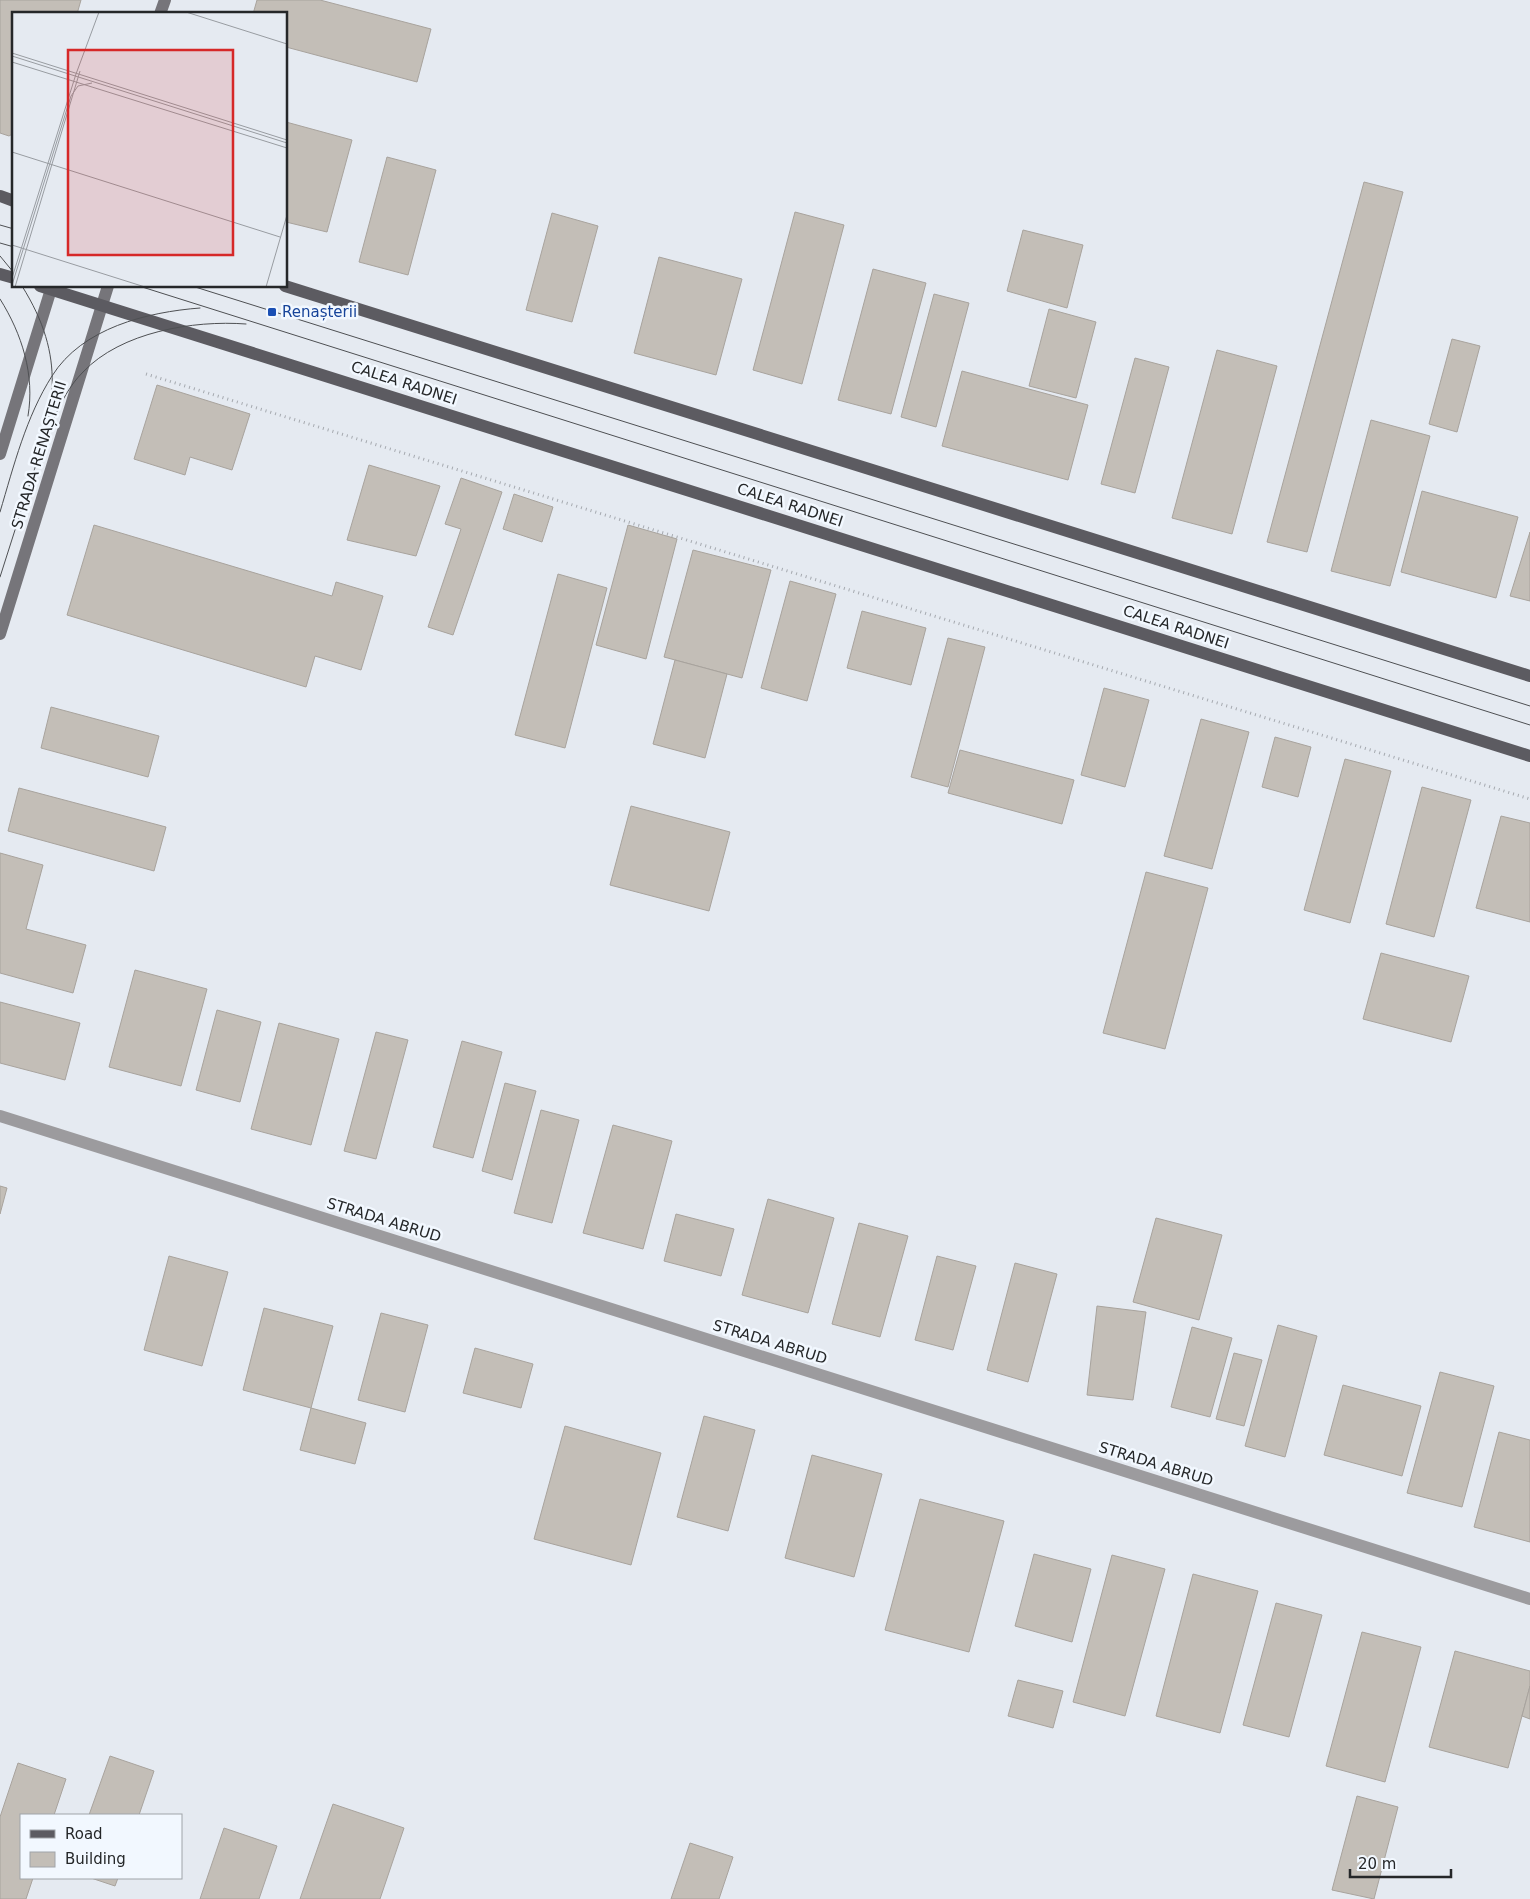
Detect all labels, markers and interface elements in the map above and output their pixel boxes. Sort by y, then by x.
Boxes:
inset map [12,12,288,288]
place label: Renașterii [282,303,357,321]
marker: Renașterii [266,306,278,318]
street label: CALEA RADNEI [349,357,459,409]
street label: STRADA RENAȘTERII [8,379,70,531]
street label: CALEA RADNEI [735,479,845,531]
street label: CALEA RADNEI [1121,601,1231,653]
street label: STRADA ABRUD [325,1194,443,1246]
street label: STRADA ABRUD [711,1316,829,1368]
street label: STRADA ABRUD [1097,1438,1215,1490]
legend [20,1814,182,1879]
text: Road [65,1825,103,1843]
scale bar [1350,1846,1451,1878]
text: Building [65,1850,126,1868]
text: 20 m [1358,1855,1396,1873]

